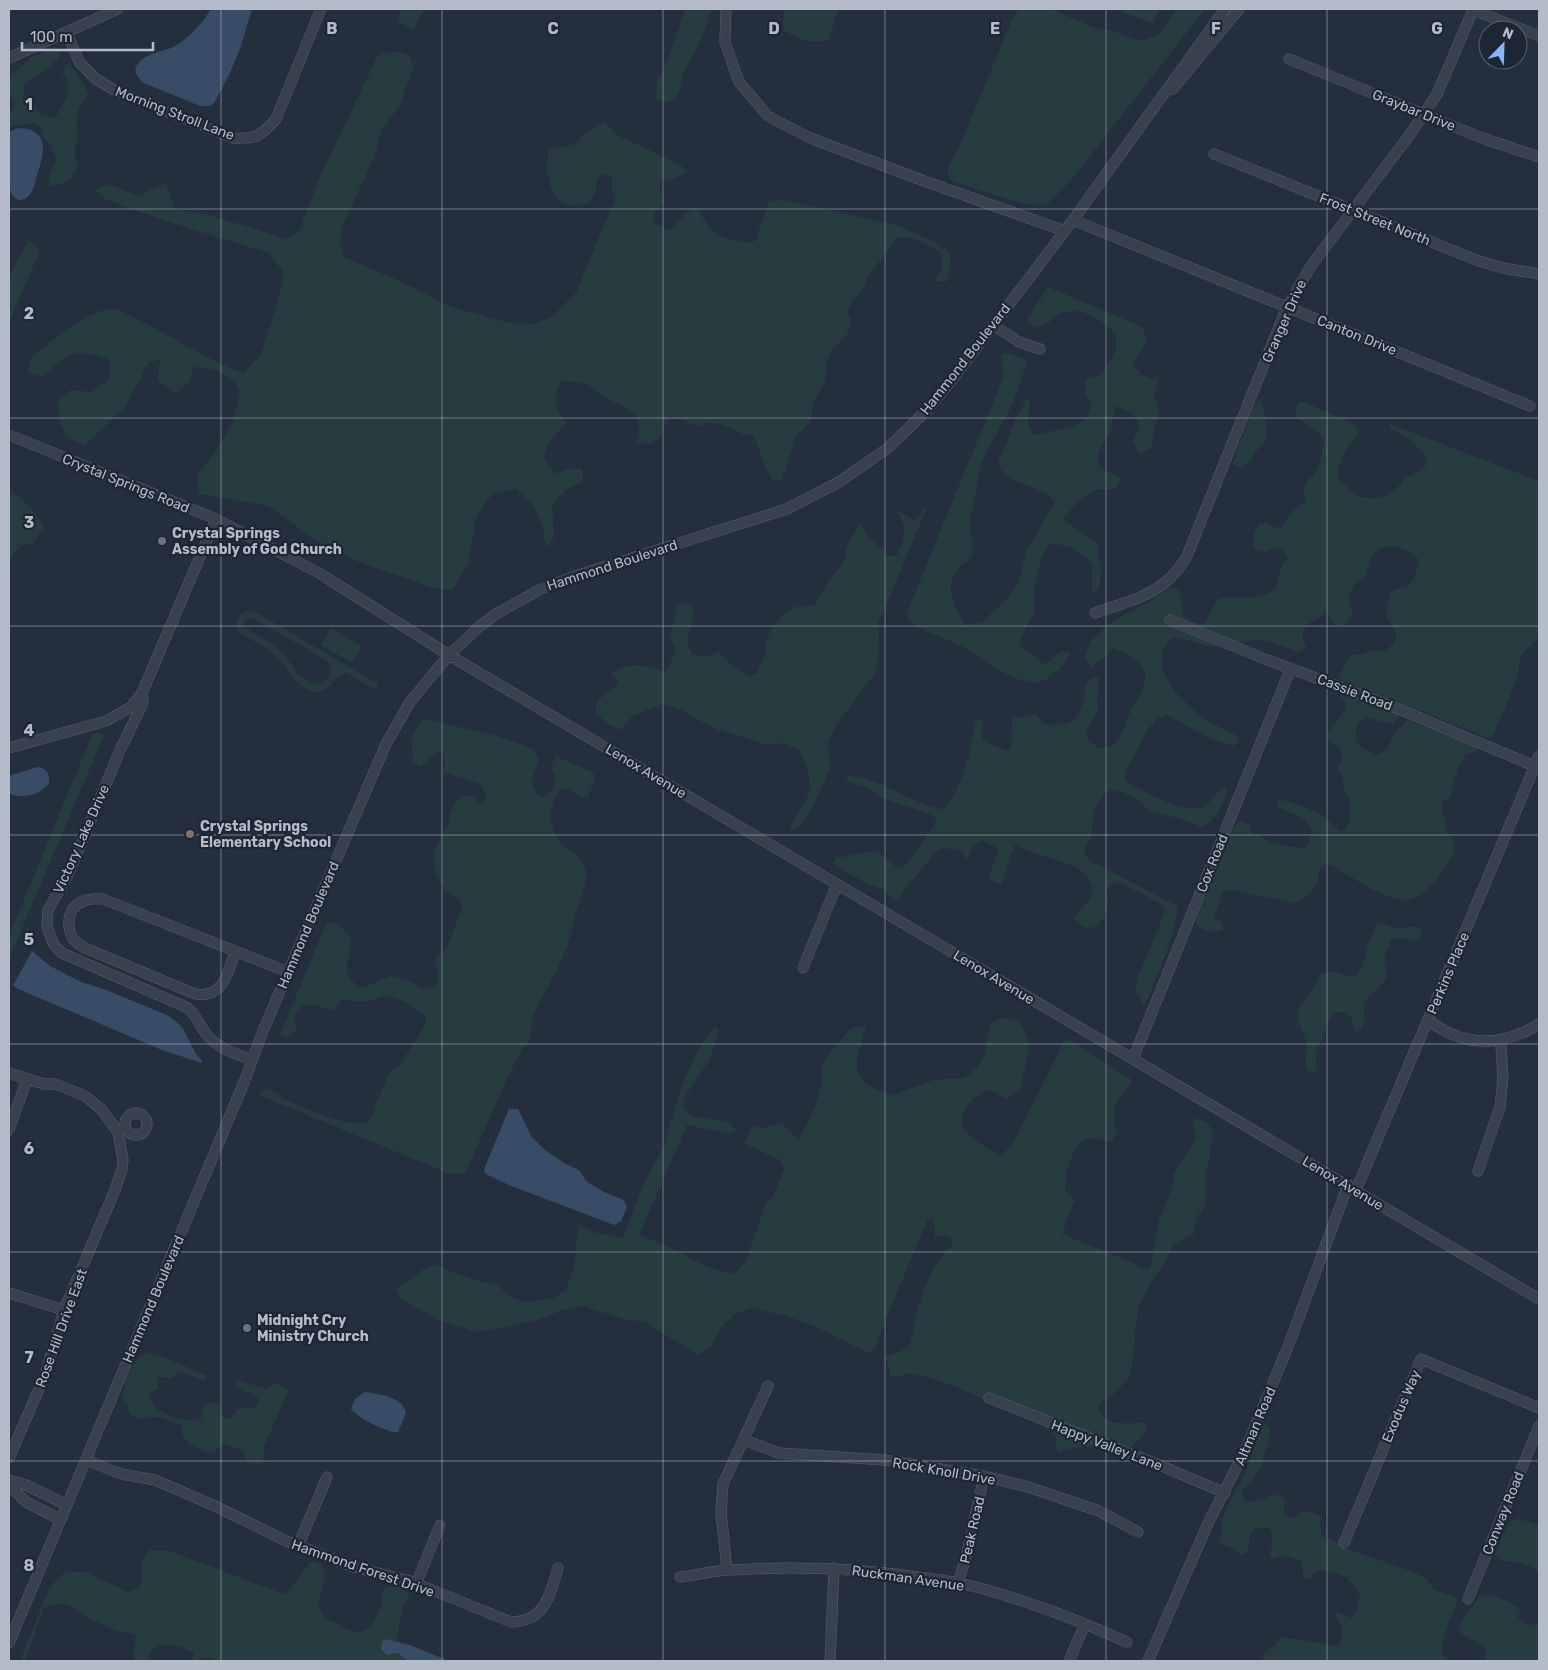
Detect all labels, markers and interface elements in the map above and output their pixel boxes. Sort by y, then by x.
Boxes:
text: B [326,19,338,38]
text: C [547,19,559,38]
text: D [768,19,780,38]
text: E [990,19,1000,38]
text: F [1211,19,1221,38]
text: G [1431,19,1443,38]
scale bar [22,20,154,52]
north arrow [1478,20,1528,70]
text: N [1500,24,1516,43]
text: 100 m [30,28,72,46]
street label: Morning Stroll Lane [113,83,237,144]
street label: Graybar Drive [1370,86,1458,135]
text: 1 [25,95,33,114]
street label: Frost Street North [1317,189,1433,249]
street label: Granger Drive [1259,277,1310,365]
street label: Hammond Boulevard [917,300,1014,418]
text: 2 [24,304,34,323]
street label: Canton Drive [1314,312,1399,359]
street label: Crystal Springs Road [60,450,192,517]
text: 3 [24,513,34,532]
place label: Crystal Springs Assembly of God Church [172,525,342,558]
marker: Crystal Springs Assembly of God Church [156,535,168,547]
street label: Hammond Boulevard [545,536,680,595]
street label: Cassie Road [1315,670,1395,715]
text: 4 [24,721,35,740]
street label: Lenox Avenue [602,741,689,802]
street label: Victory Lake Drive [50,782,113,896]
place label: Crystal Springs Elementary School [200,818,331,851]
marker: Crystal Springs Elementary School [184,828,196,840]
street label: Cox Road [1193,832,1232,895]
street label: Hammond Boulevard [274,859,343,991]
street label: Perkins Place [1424,929,1473,1017]
text: 5 [24,930,34,949]
street label: Lenox Avenue [950,947,1037,1008]
text: 6 [24,1139,34,1158]
street label: Lenox Avenue [1299,1153,1386,1214]
street label: Hammond Boulevard [119,1233,188,1365]
street label: Rose Hill Drive East [32,1266,91,1390]
place label: Midnight Cry Ministry Church [257,1312,369,1345]
marker: Midnight Cry Ministry Church [241,1322,253,1334]
text: 7 [24,1348,34,1367]
street label: Exodus Way [1379,1367,1424,1445]
street label: Altman Road [1231,1384,1280,1468]
street label: Happy Valley Lane [1049,1416,1165,1475]
street label: Rock Knoll Drive [891,1454,997,1489]
street label: Conway Road [1479,1469,1528,1557]
street label: Peak Road [957,1495,988,1565]
street label: Hammond Forest Drive [289,1536,437,1601]
text: 8 [24,1556,35,1575]
street label: Ruckman Avenue [851,1562,965,1595]

